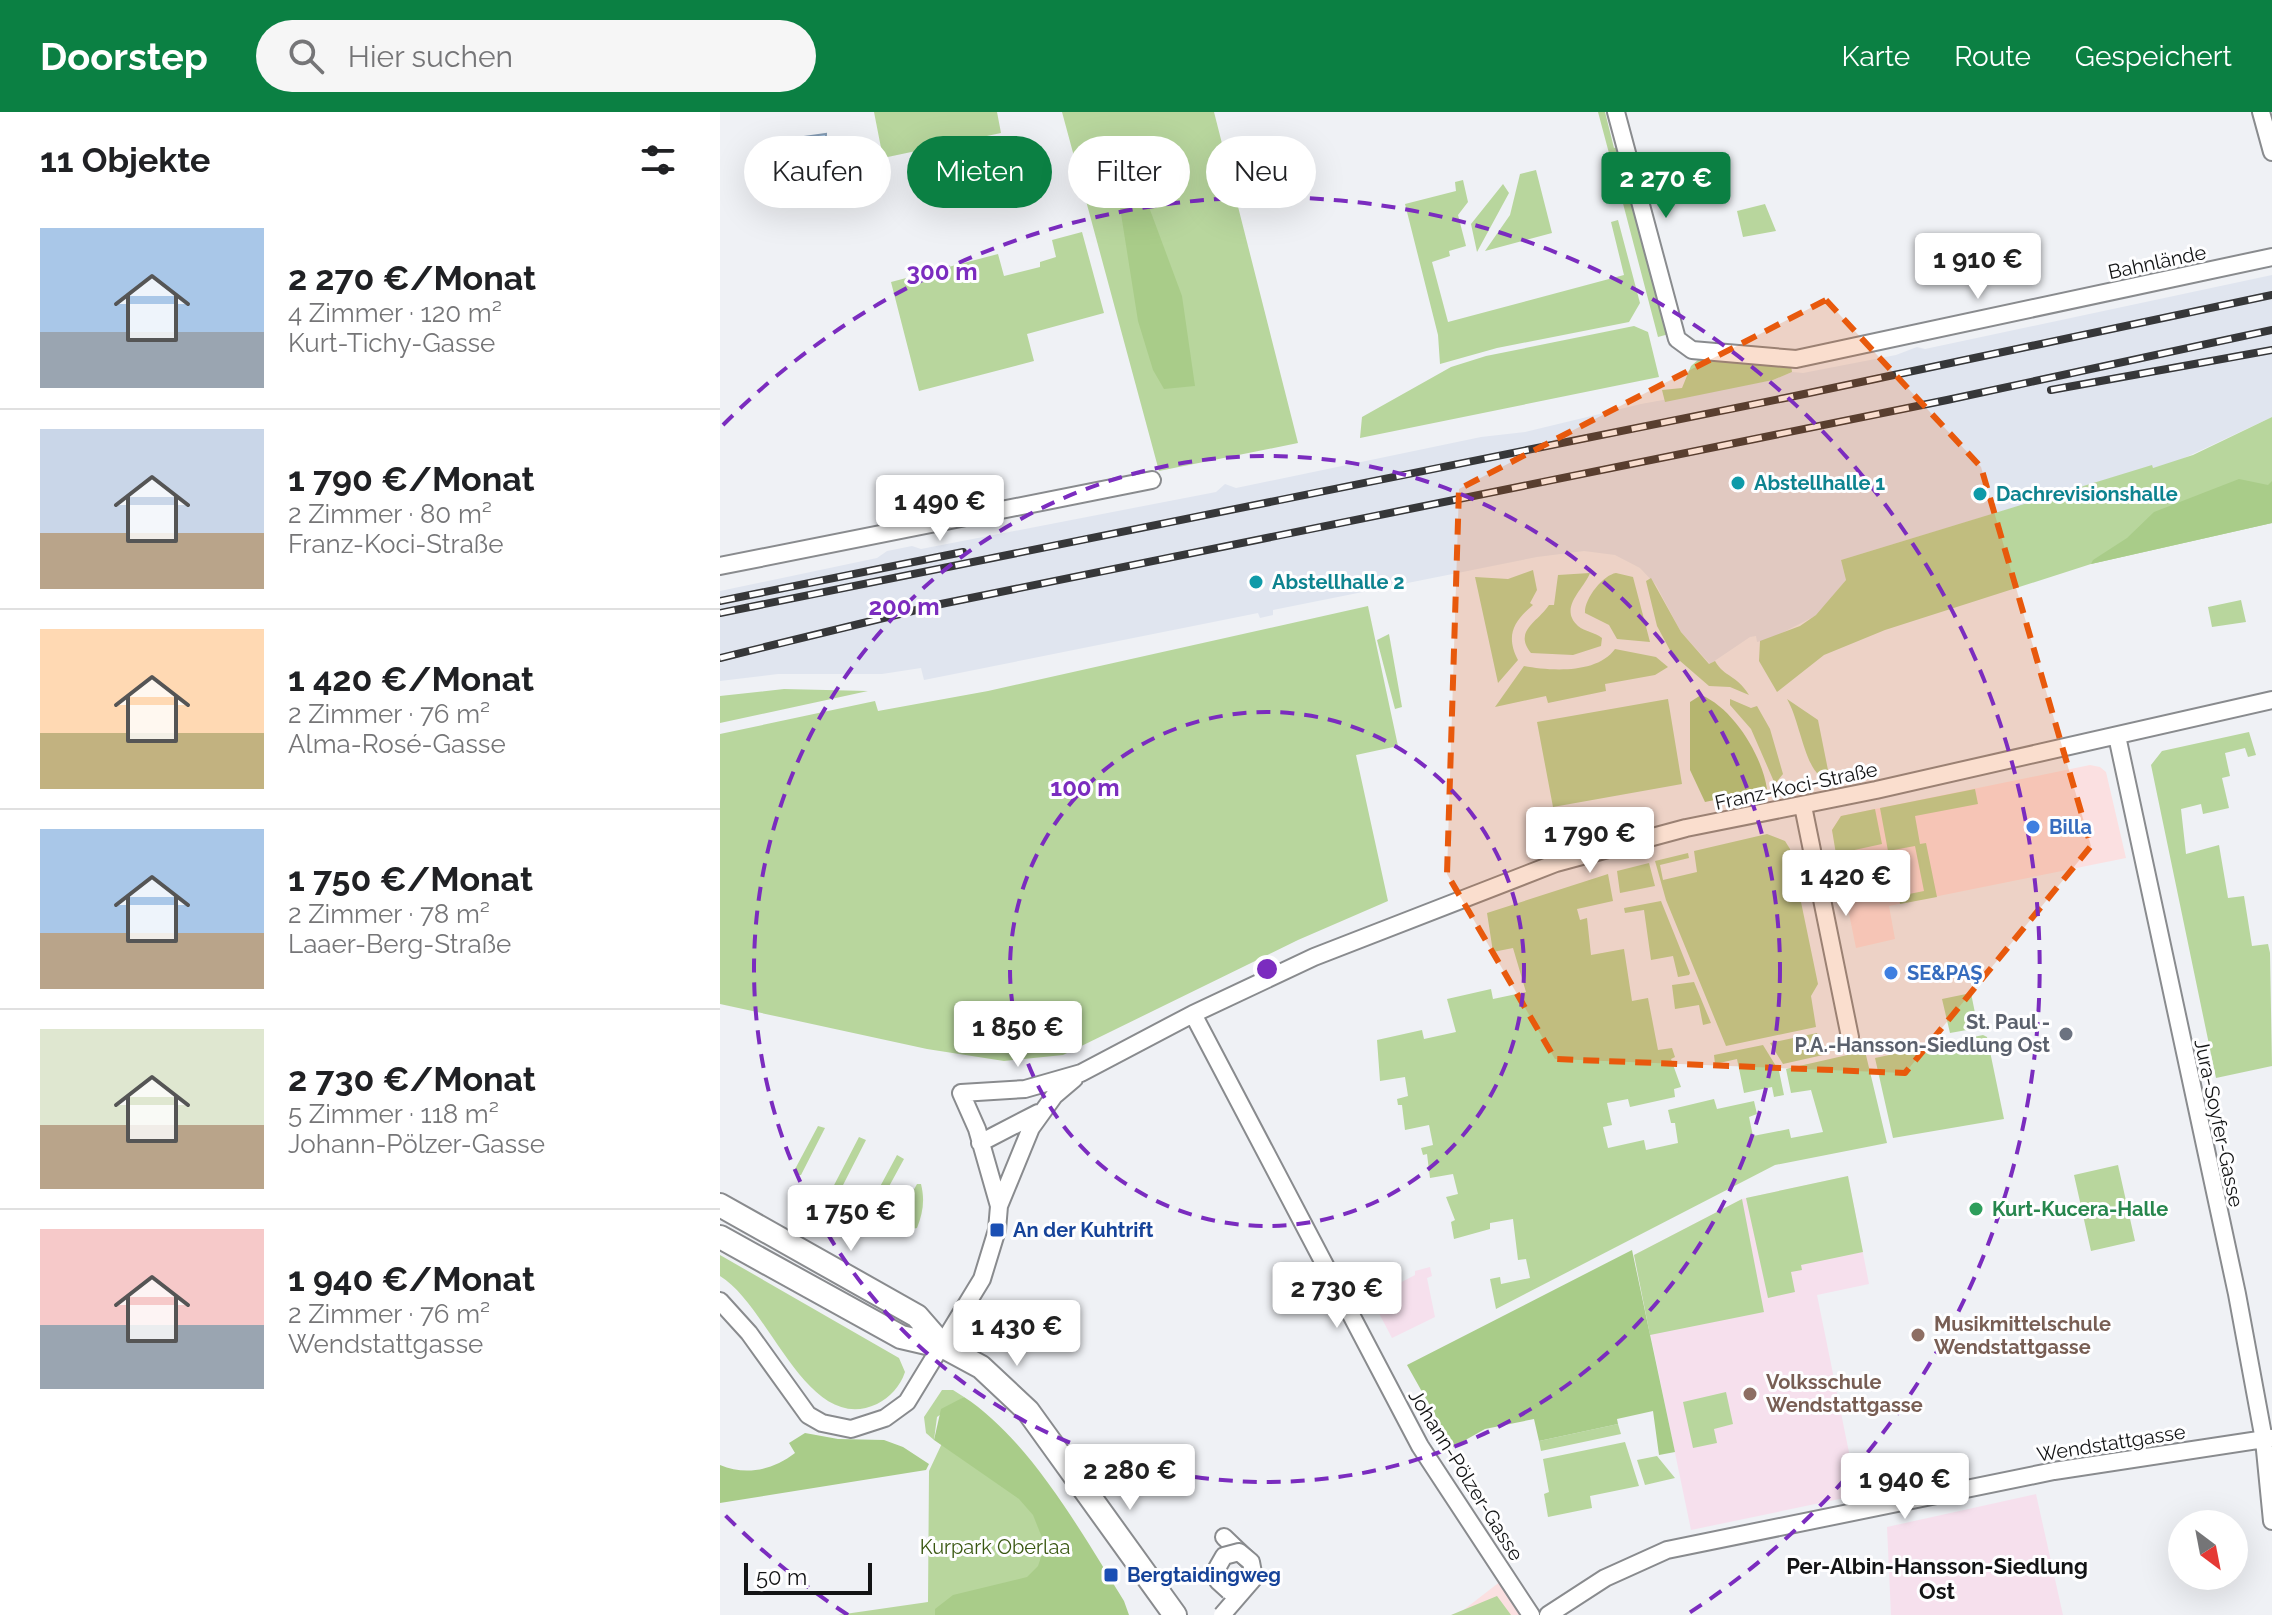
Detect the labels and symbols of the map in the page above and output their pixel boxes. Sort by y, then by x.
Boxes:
pin: 2 270 € [1592,152,1740,220]
pin: 1 910 € [1904,233,2052,301]
street label: Bahnlände [2106,240,2209,284]
text: 300 m [907,257,977,286]
place label: Abstellhalle 1 [1754,471,1885,495]
marker: Abstellhalle 1 [1729,474,1747,492]
pin: 1 490 € [866,475,1014,543]
place label: Dachrevisionshalle [1996,482,2178,506]
marker: Dachrevisionshalle [1971,485,1989,503]
place label: Abstellhalle 2 [1272,570,1404,594]
marker: Abstellhalle 2 [1247,573,1265,591]
text: 200 m [868,592,940,621]
street label: Franz-Koci-Straße [1712,757,1880,815]
text: 100 m [1050,773,1120,802]
pin: 1 790 € [1516,807,1664,875]
place label: Billa [2049,815,2092,839]
marker: Billa [2024,818,2042,836]
pin: 1 420 € [1772,850,1920,918]
centre of rings [1253,955,1281,983]
place label: SE&PAŞ [1907,961,1982,985]
marker: SE&PAŞ [1882,964,1900,982]
pin: 1 850 € [944,1001,1092,1069]
place label: St. Paul - P.A.-Hansson-Siedlung Ost [1795,1010,2050,1057]
marker: St. Paul - P.A.-Hansson-Siedlung Ost [2057,1025,2075,1043]
street label: Jura-Soyfer-Gasse [2189,1037,2249,1209]
pin: 1 750 € [777,1185,925,1253]
place label: Kurt-Kucera-Halle [1992,1197,2168,1221]
marker: Kurt-Kucera-Halle [1967,1200,1985,1218]
place label: An der Kuhtrift [1013,1218,1154,1242]
marker: An der Kuhtrift [988,1221,1006,1239]
pin: 2 730 € [1263,1262,1411,1330]
pin: 1 430 € [943,1300,1091,1368]
place label: Musikmittelschule Wendstattgasse [1934,1312,2111,1359]
marker: Musikmittelschule Wendstattgasse [1909,1326,1927,1344]
place label: Volksschule Wendstattgasse [1766,1370,1923,1417]
street label: Johann-Pölzer-Gasse [1403,1385,1529,1565]
marker: Volksschule Wendstattgasse [1741,1385,1759,1403]
street label: Wendstattgasse [2035,1419,2187,1467]
pin: 2 280 € [1056,1444,1204,1512]
pin: 1 940 € [1831,1453,1979,1521]
north arrow [2168,1510,2248,1590]
park label: Kurpark Oberlaa [920,1535,1070,1559]
district label: Per-Albin-Hansson-Siedlung Ost [1786,1553,2088,1604]
scale bar [744,1559,872,1595]
place label: Bergtaidingweg [1127,1563,1281,1587]
marker: Bergtaidingweg [1102,1566,1120,1584]

